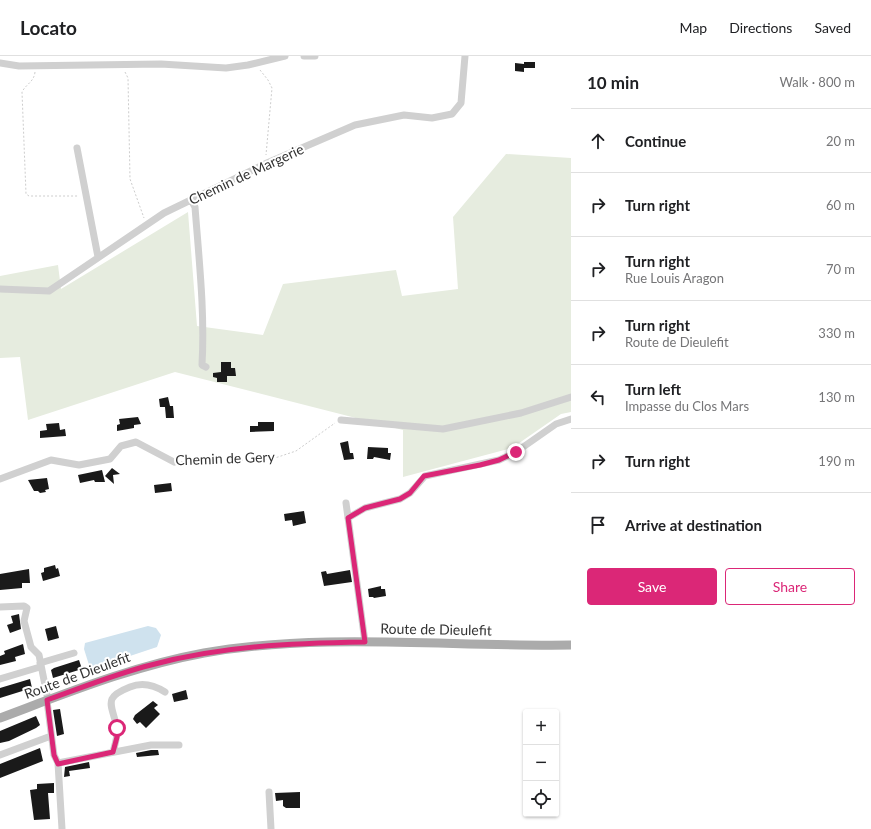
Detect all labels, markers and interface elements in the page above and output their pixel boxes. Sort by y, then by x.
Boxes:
text: Locato [20,16,77,39]
text: Map [680,19,707,36]
text: Directions [729,19,792,36]
text: Saved [814,19,851,36]
text: 10 min [587,72,639,93]
text: Walk · 800 m [779,74,855,90]
icon: ahead [587,130,609,152]
text: Continue [625,132,686,150]
text: 20 m [826,133,855,149]
street label: Chemin de Margerie [186,140,306,208]
icon: right [587,194,609,216]
text: Turn right [625,196,690,214]
text: 60 m [826,197,855,213]
text: Turn right [625,252,690,270]
icon: right [587,258,609,280]
text: 70 m [826,261,855,277]
text: Rue Louis Aragon [625,270,724,286]
text: Turn right [625,316,690,334]
icon: right [587,322,609,344]
text: 330 m [818,325,855,341]
text: Route de Dieulefit [625,334,729,350]
text: Turn left [625,380,681,398]
icon: left [587,386,609,408]
text: 130 m [818,389,855,405]
text: Impasse du Clos Mars [625,398,749,414]
route end [507,443,525,461]
street label: Chemin de Gery [175,448,276,468]
icon: right [587,450,609,472]
text: Turn right [625,452,690,470]
text: 190 m [818,453,855,469]
icon: arrive [587,514,609,536]
text: Arrive at destination [625,516,762,534]
button: Save [587,568,717,605]
button: Share [725,568,855,605]
street label: Route de Dieulefit [380,620,492,638]
street label: Route de Dieulefit [22,648,132,702]
map controls [523,709,559,817]
button: + [523,709,559,745]
route start [108,719,126,737]
button: − [523,745,559,781]
button: locate [523,781,559,817]

